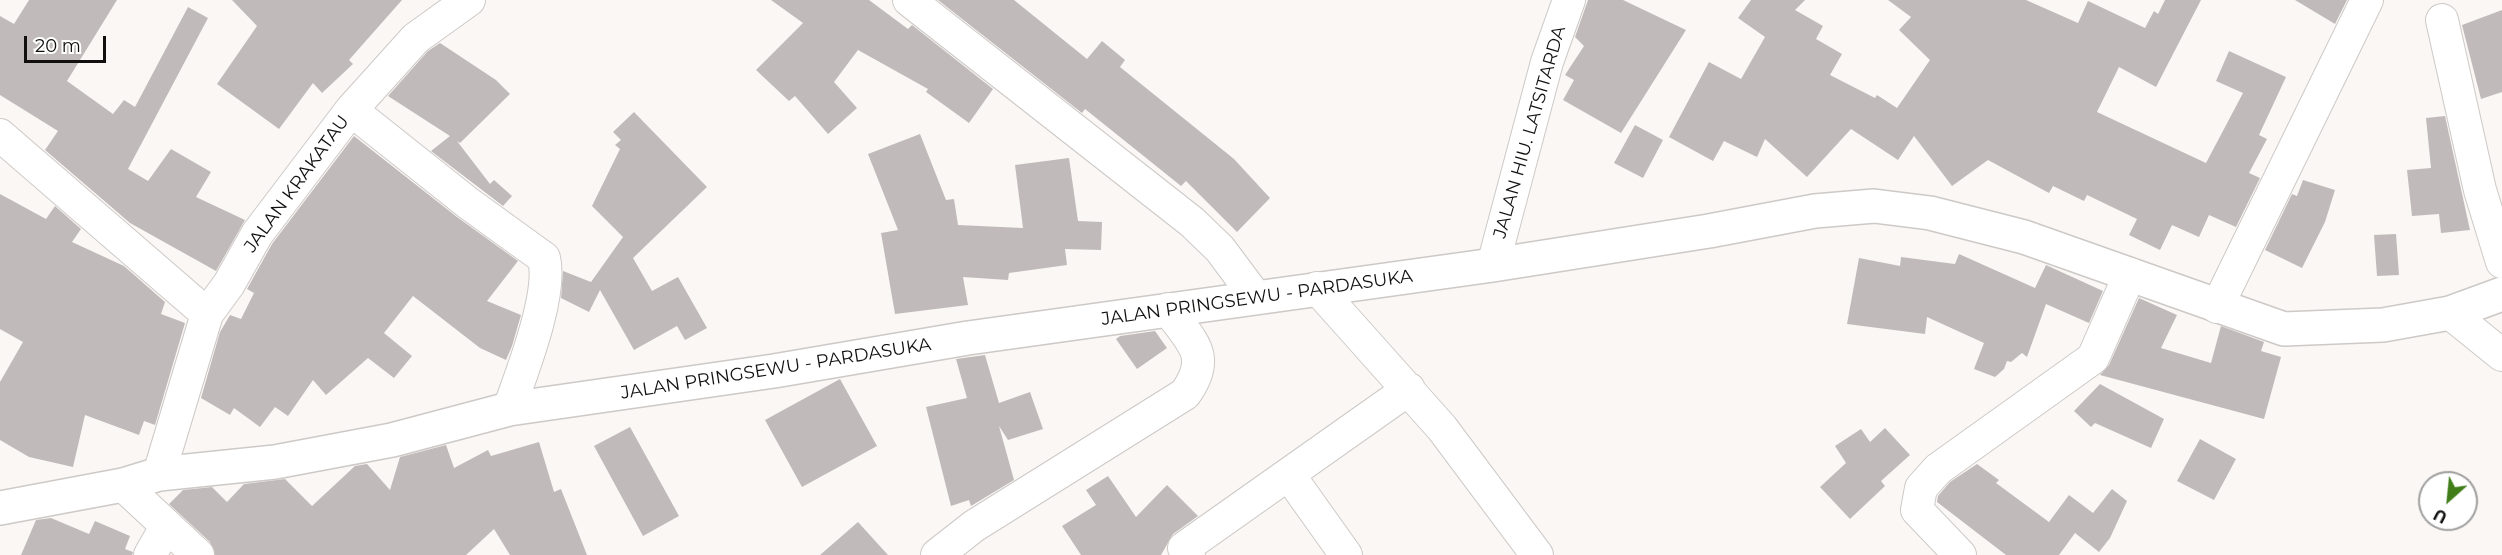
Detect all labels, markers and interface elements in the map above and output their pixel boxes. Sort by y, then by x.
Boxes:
street label: JALAN HIU. LATSITARDA [1489,23,1571,241]
scale bar [27,24,110,62]
text: 20 m [35,35,81,57]
street label: JALAN KRAKATAU [240,111,354,257]
street label: JALAN PRINGSEWU - PARDASUKA [1100,265,1414,331]
street label: JALAN PRINGSEWU - PARDASUKA [619,334,933,404]
north arrow [2418,471,2478,531]
text: U [2431,504,2450,527]

